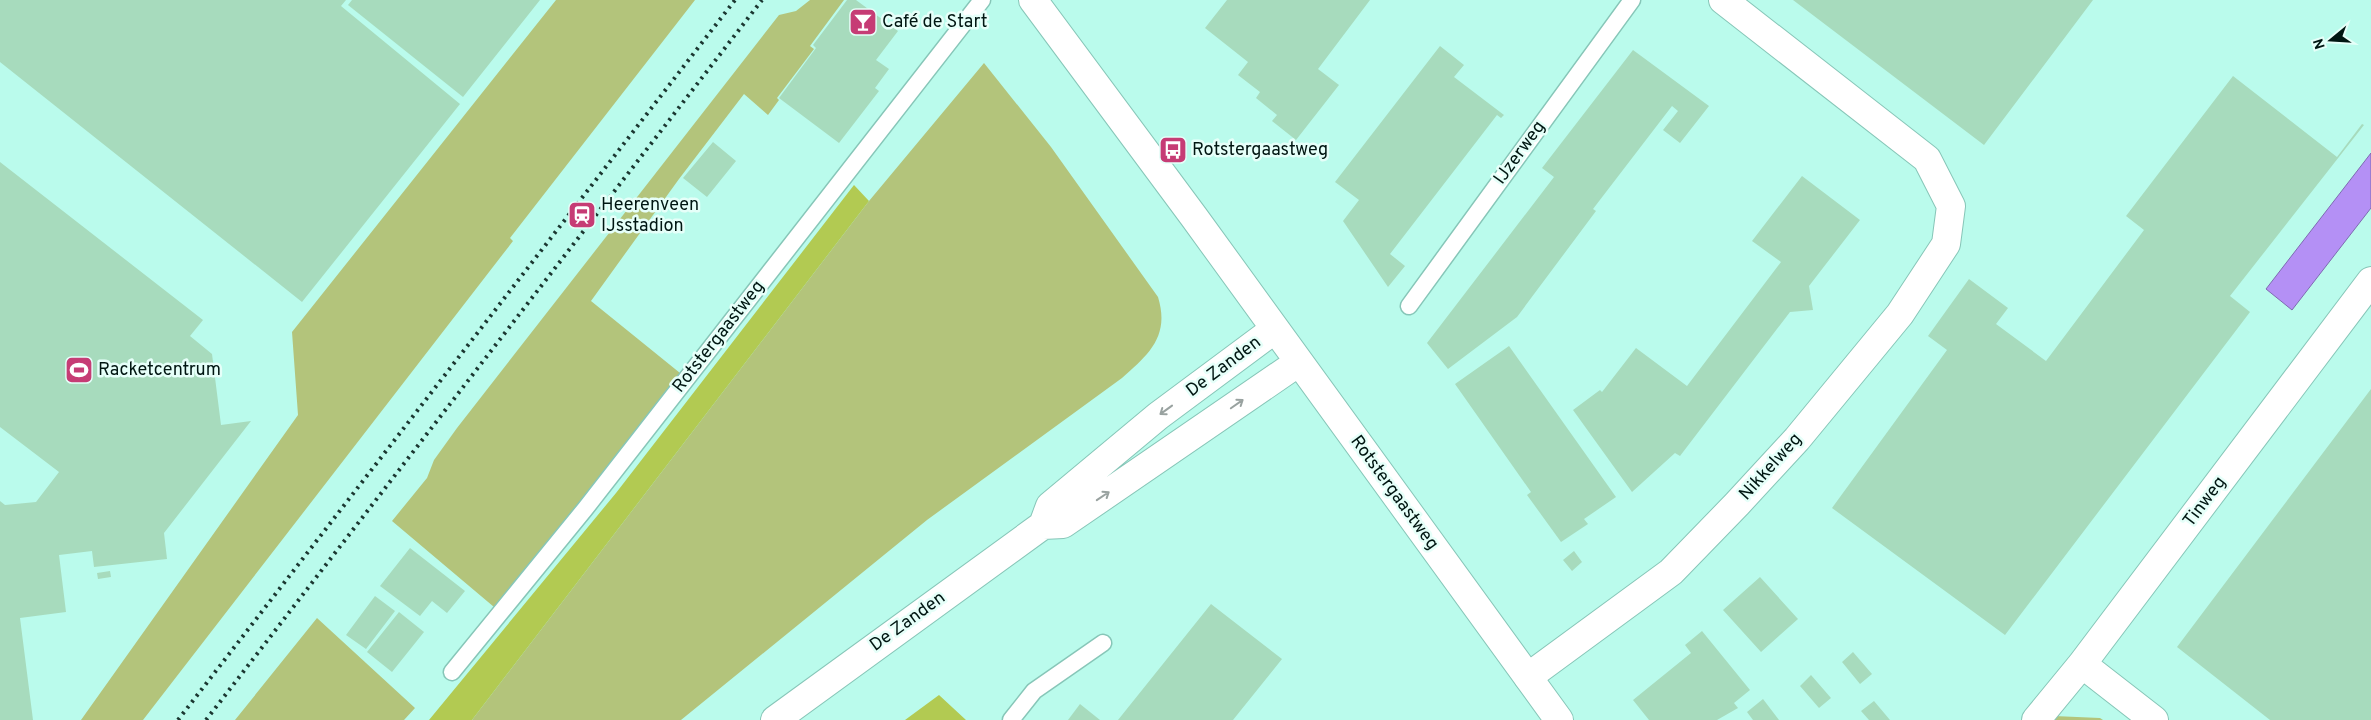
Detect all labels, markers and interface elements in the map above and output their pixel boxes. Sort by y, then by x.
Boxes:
bar icon: Café de Start [848,7,878,37]
place label: Café de Start [882,11,988,34]
north arrow [2306,15,2356,65]
text: N [2310,36,2330,51]
street label: IJzerweg [1489,117,1551,189]
bus stop icon: Rotstergaastweg [1158,135,1188,165]
place label: Rotstergaastweg [1192,139,1328,162]
place label: Heerenveen IJsstadion [601,194,699,238]
station icon: Heerenveen IJsstadion [567,200,597,230]
street label: Rotstergaastweg [668,276,770,398]
street label: De Zanden [1182,331,1266,403]
sports icon: Racketcentrum [64,355,94,385]
place label: Racketcentrum [98,359,221,382]
one-way arrow [1230,399,1244,409]
one-way arrow [1160,405,1173,416]
street label: Nikkelweg [1735,428,1807,506]
street label: Rotstergaastweg [1345,431,1443,555]
street label: Tinweg [2178,472,2232,532]
one-way arrow [1096,491,1110,502]
street label: De Zanden [866,587,950,657]

